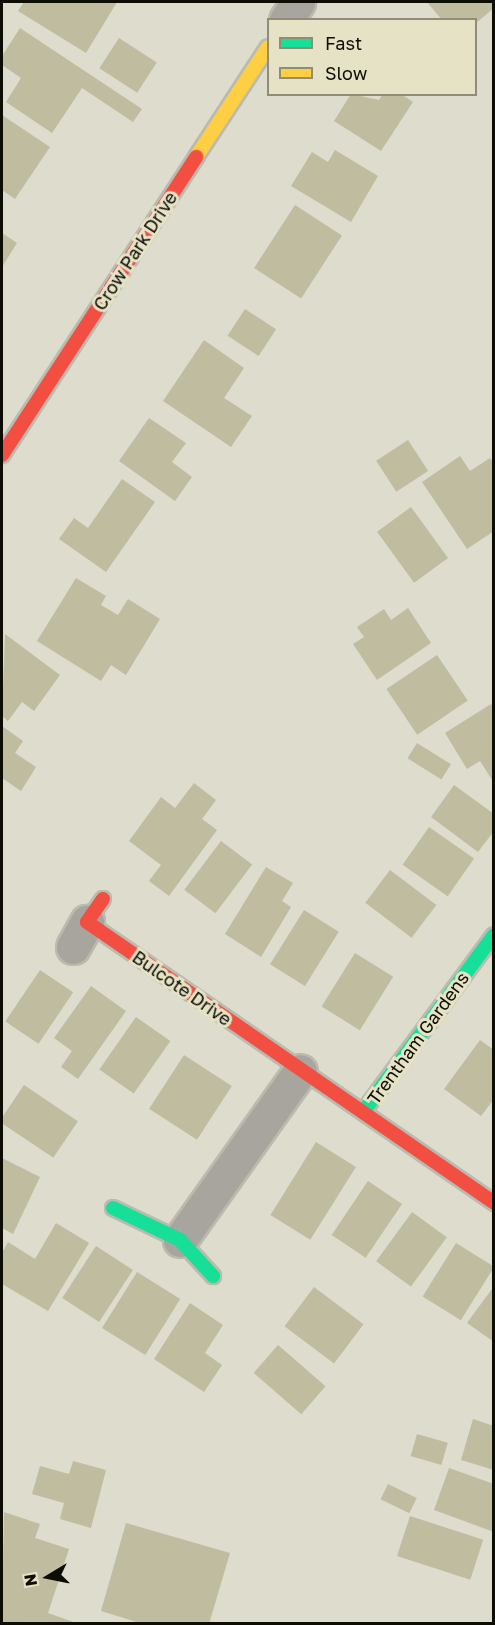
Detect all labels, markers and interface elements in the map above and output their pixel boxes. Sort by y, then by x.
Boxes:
legend [267,18,477,96]
text: Fast [325,32,362,54]
text: Slow [325,62,367,84]
street label: Crow Park Drive [89,188,181,314]
street label: Bulcote Drive [128,946,236,1030]
street label: Trentham Gardens [363,968,473,1108]
north arrow [18,1547,78,1607]
text: N [19,1572,41,1588]

